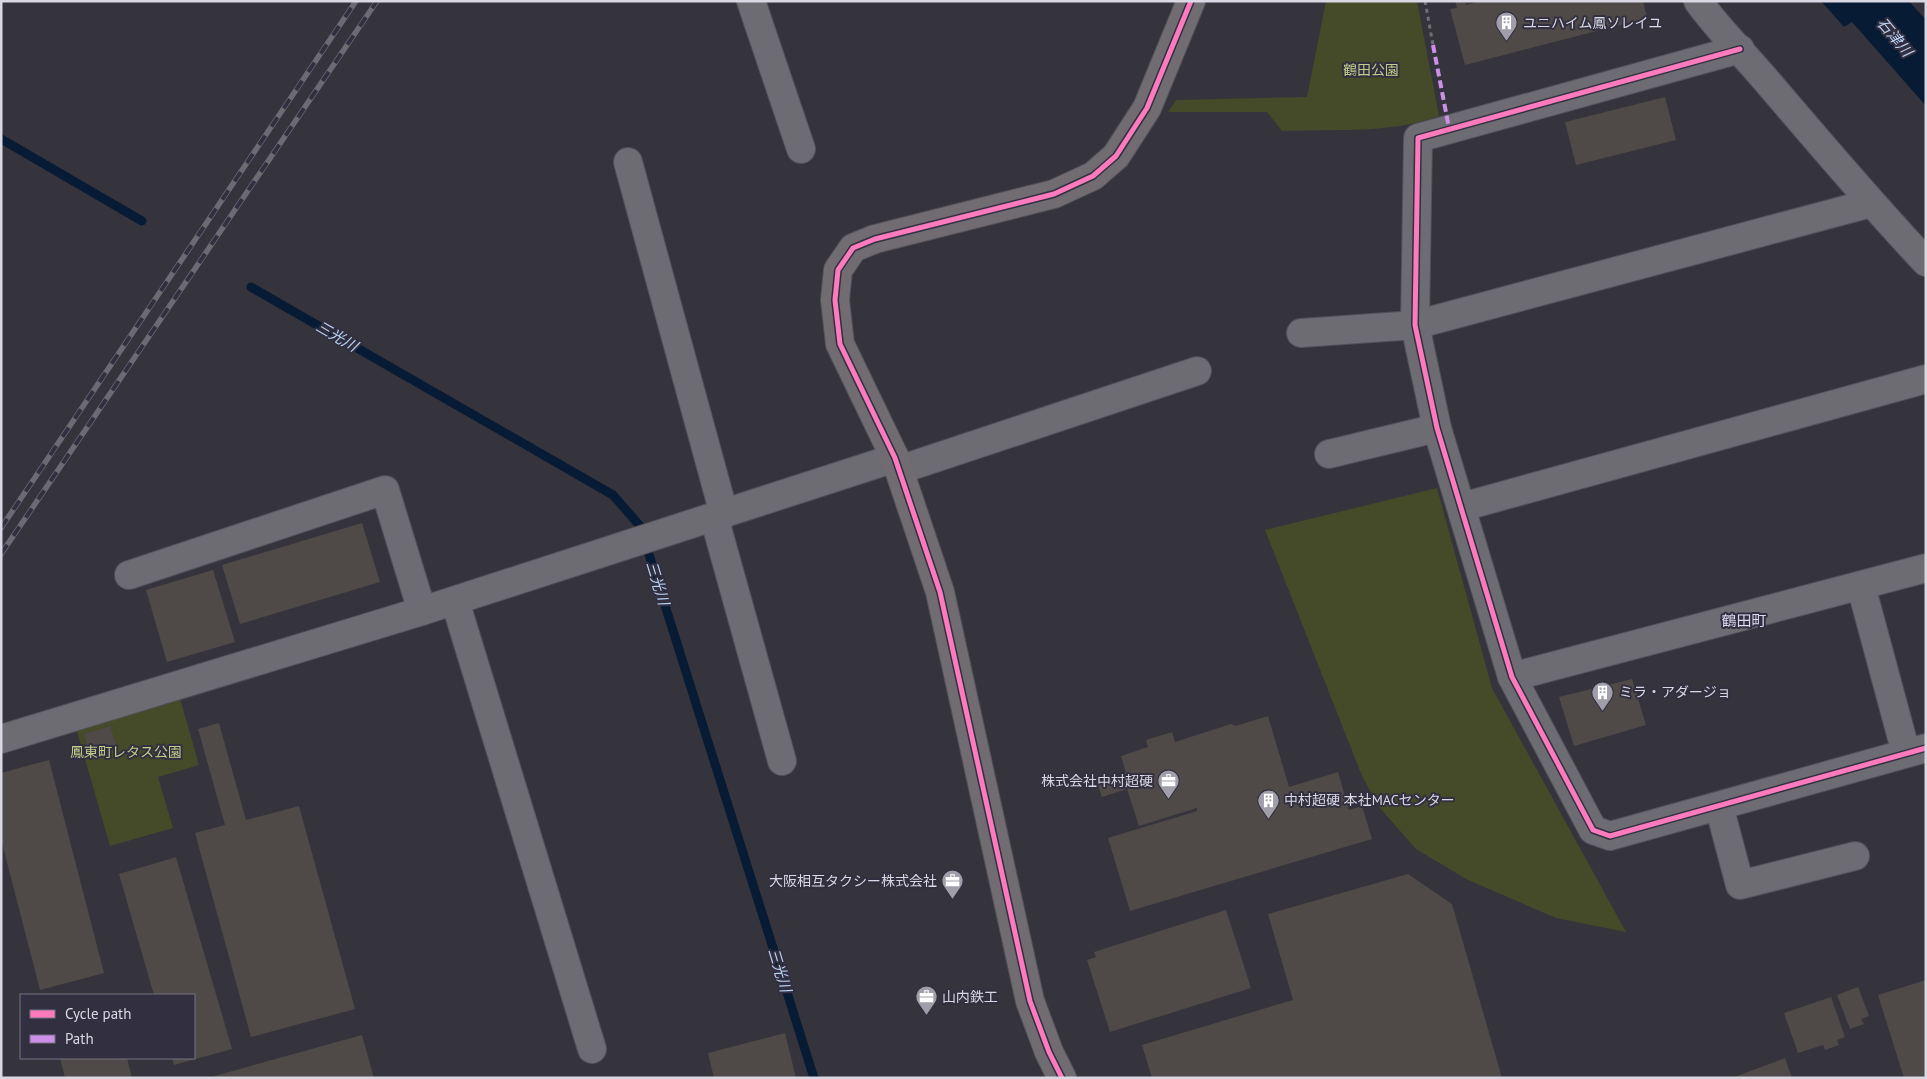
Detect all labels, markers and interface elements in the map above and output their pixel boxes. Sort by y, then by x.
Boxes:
building icon: ユニハイム鳳ソレイユ [1495,11,1519,42]
place label: ユニハイム鳳ソレイユ [1523,14,1662,32]
water label: 石津川 [1873,14,1918,62]
park label: 鶴田公園 [1343,61,1399,79]
water label: 三光川 [313,317,363,356]
water label: 三光川 [642,559,674,609]
district label: 鶴田町 [1721,611,1767,630]
building icon: ミラ・アダージョ [1591,680,1615,711]
place label: ミラ・アダージョ [1619,683,1731,701]
park label: 鳳東町レタス公園 [70,743,182,761]
office icon: 株式会社中村超硬 [1157,769,1181,800]
place label: 株式会社中村超硬 [1041,772,1153,790]
building icon: 中村超硬 本社MACセンター [1256,788,1280,819]
place label: 中村超硬 本社MACセンター [1284,791,1455,809]
office icon: 大阪相互タクシー株式会社 [941,869,965,900]
place label: 大阪相互タクシー株式会社 [769,872,937,890]
water label: 三光川 [764,946,796,996]
office icon: 山内鉄工 [914,985,938,1016]
place label: 山内鉄工 [942,988,998,1006]
legend [20,994,195,1059]
text: Cycle path [65,1004,131,1023]
text: Path [65,1029,94,1048]

